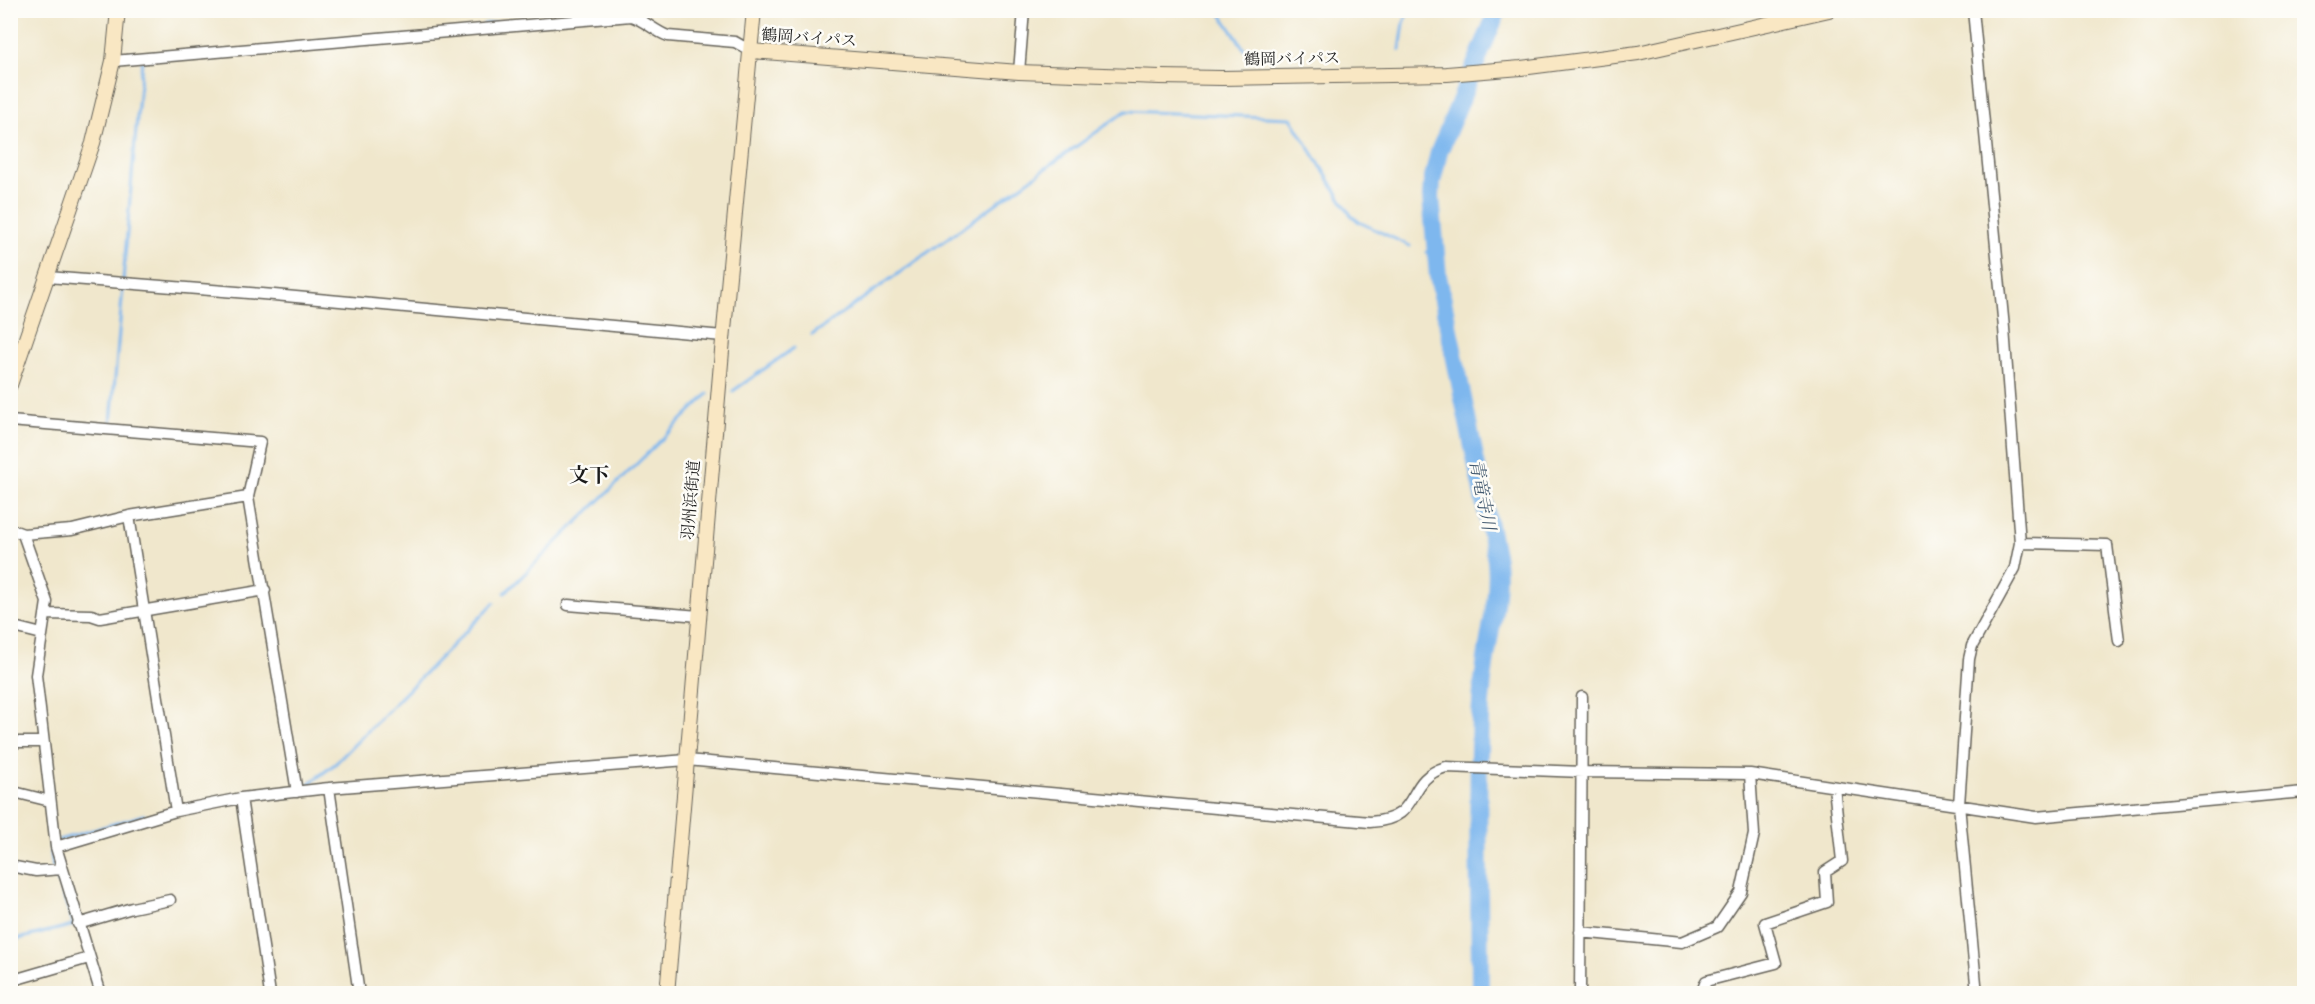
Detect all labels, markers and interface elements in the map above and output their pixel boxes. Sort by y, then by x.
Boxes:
street label: 鶴岡バイパス [761,25,857,53]
street label: 鶴岡バイパス [1244,48,1340,72]
water label: 青竜寺川 [1462,457,1501,535]
street label: 羽州浜街道 [678,459,706,541]
district label: 文下 [569,463,609,491]

